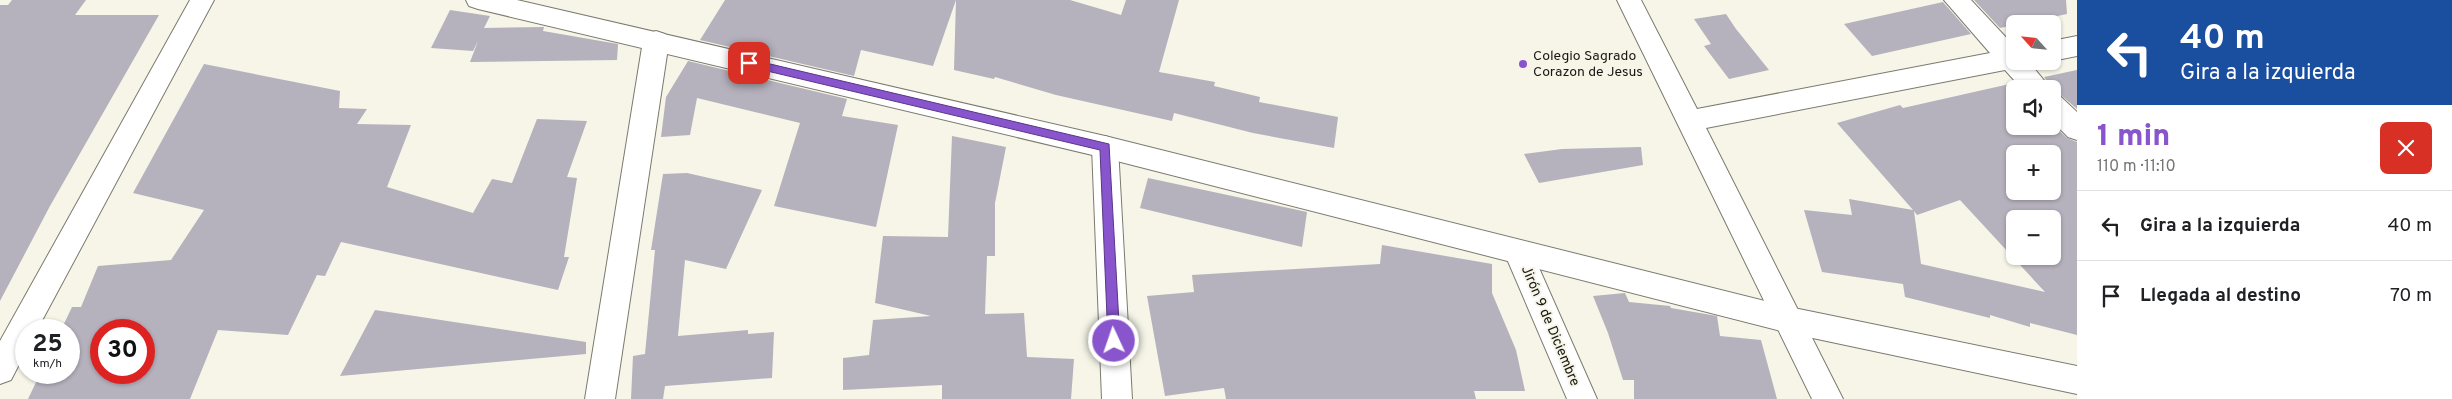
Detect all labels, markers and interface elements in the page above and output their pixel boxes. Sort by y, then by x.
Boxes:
north arrow [2006,15,2061,70]
map controls [2006,15,2061,265]
text: 40 m [2180,17,2265,61]
icon: left [2097,20,2162,85]
pin [728,42,770,84]
place label: Colegio Sagrado Corazon de Jesus [1533,48,1643,81]
icon: arrive [735,49,763,77]
marker: Colegio Sagrado Corazon de Jesus [1517,58,1529,70]
text: Gira a la izquierda [2180,60,2356,87]
button: sound [2006,80,2061,135]
text: 1 min [2097,119,2170,156]
button: close [2380,122,2432,174]
button: + [2006,145,2061,200]
text: 110 m · 11:10 [2097,157,2176,177]
button: − [2006,210,2061,265]
icon: left [2097,212,2125,240]
text: Gira a la izquierda [2140,214,2300,238]
text: 40 m [2387,214,2432,238]
street label: Jirón 9 de Diciembre [1517,263,1583,389]
icon: arrive [2097,282,2125,310]
text: Llegada al destino [2140,284,2301,308]
text: 70 m [2390,284,2432,308]
position arrow [1087,314,1139,366]
speed limit sign: 30 [90,319,155,384]
text: 25 [32,329,63,361]
text: km/h [33,356,62,372]

